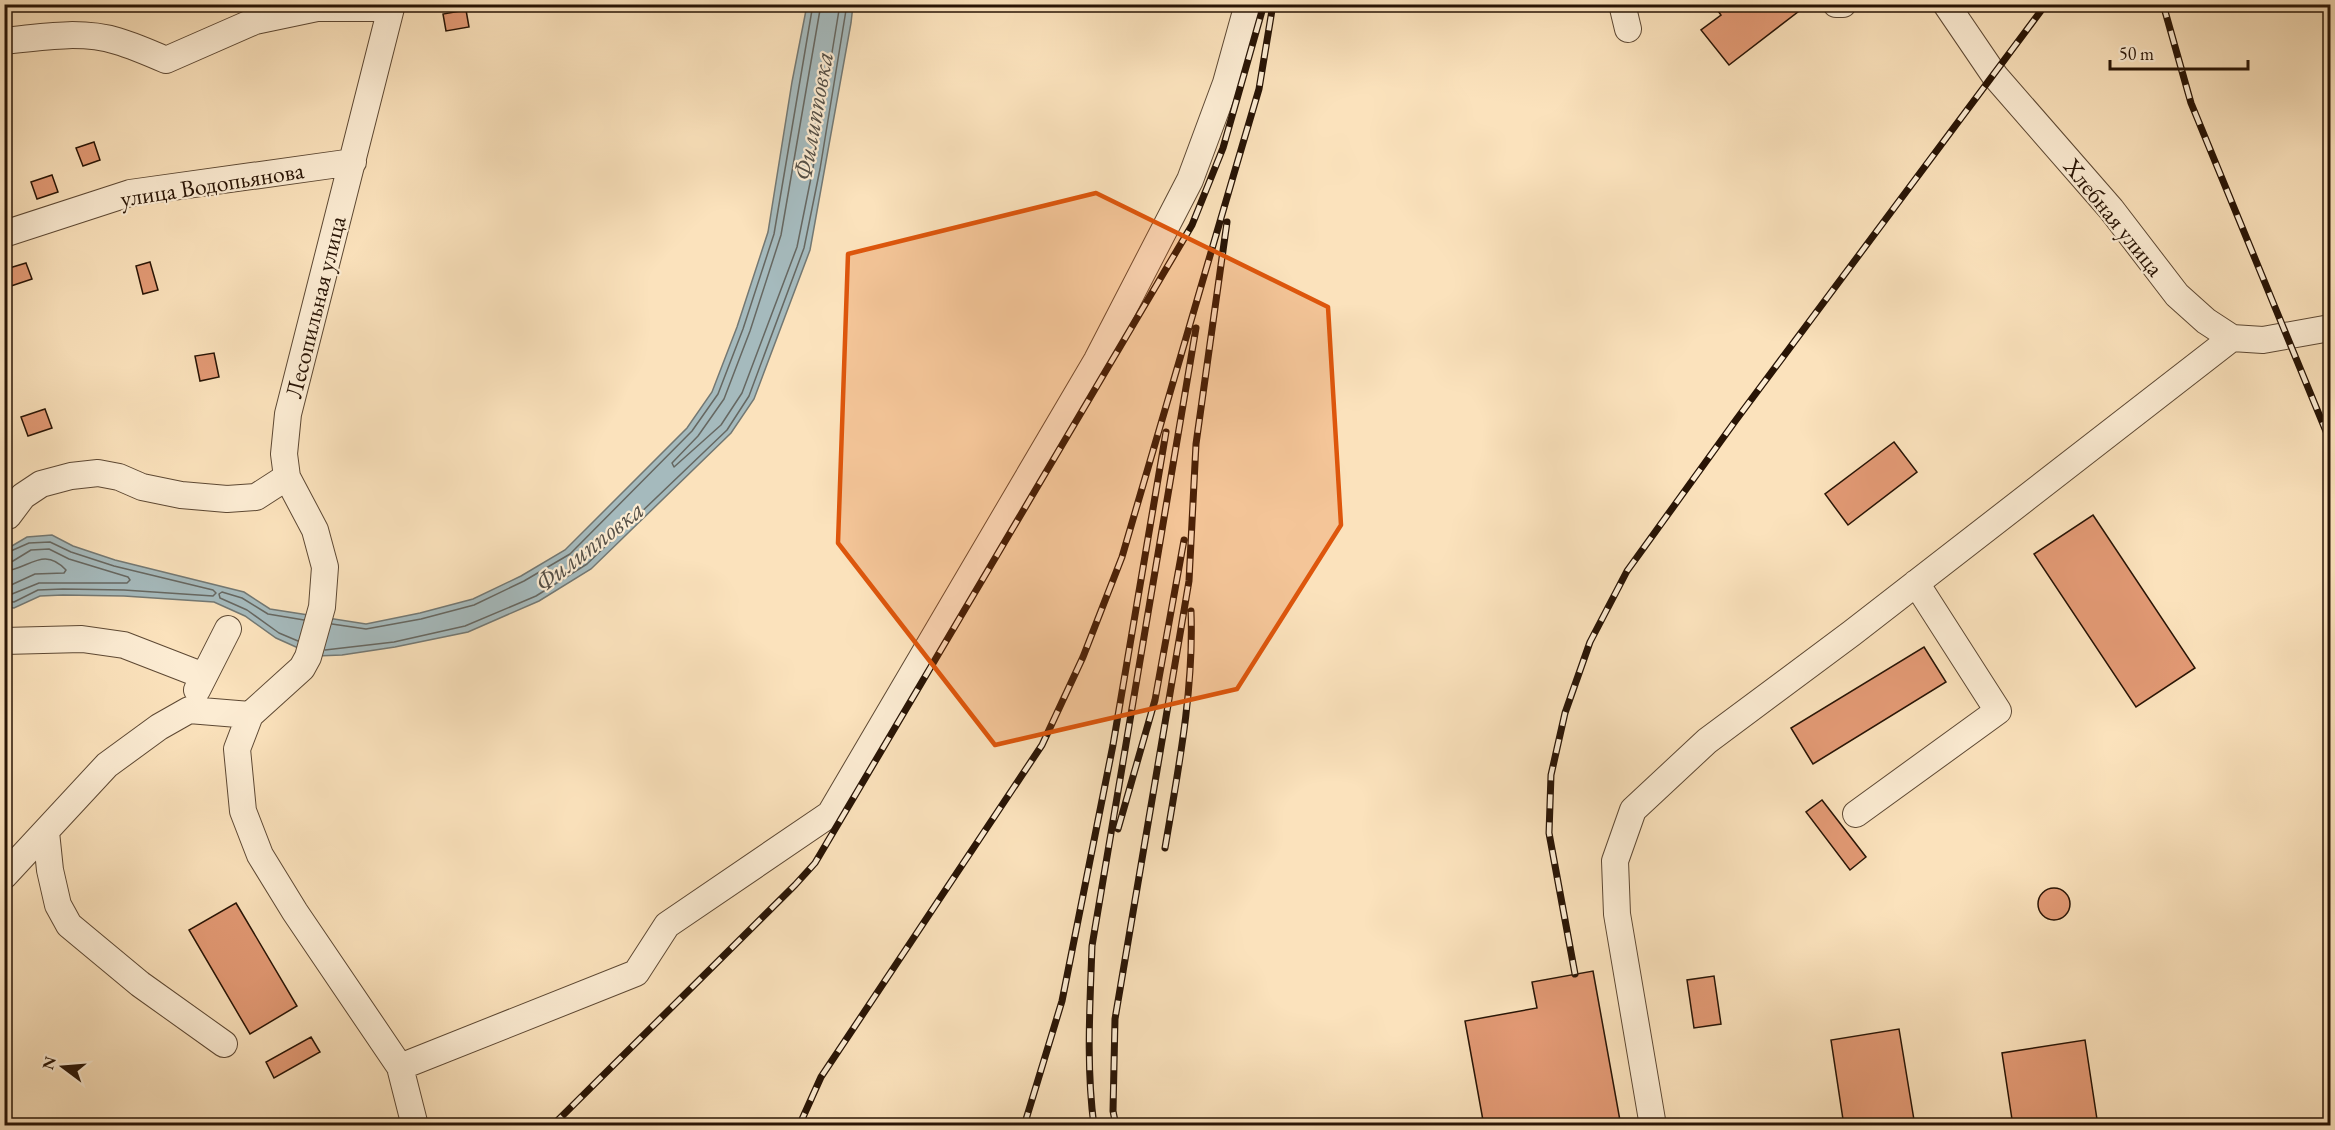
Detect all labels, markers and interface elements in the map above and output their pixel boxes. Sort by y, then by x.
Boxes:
scale bar [2110,33,2248,71]
text: 50 m [2119,42,2154,65]
water label: Филипповка [785,49,841,183]
street label: Хлебная улица [2056,151,2171,283]
street label: улица Водопьянова [118,154,307,214]
street label: Лесопильная улица [277,212,353,401]
water label: Филипповка [527,493,651,599]
north arrow [33,1037,93,1097]
text: N [37,1054,61,1072]

